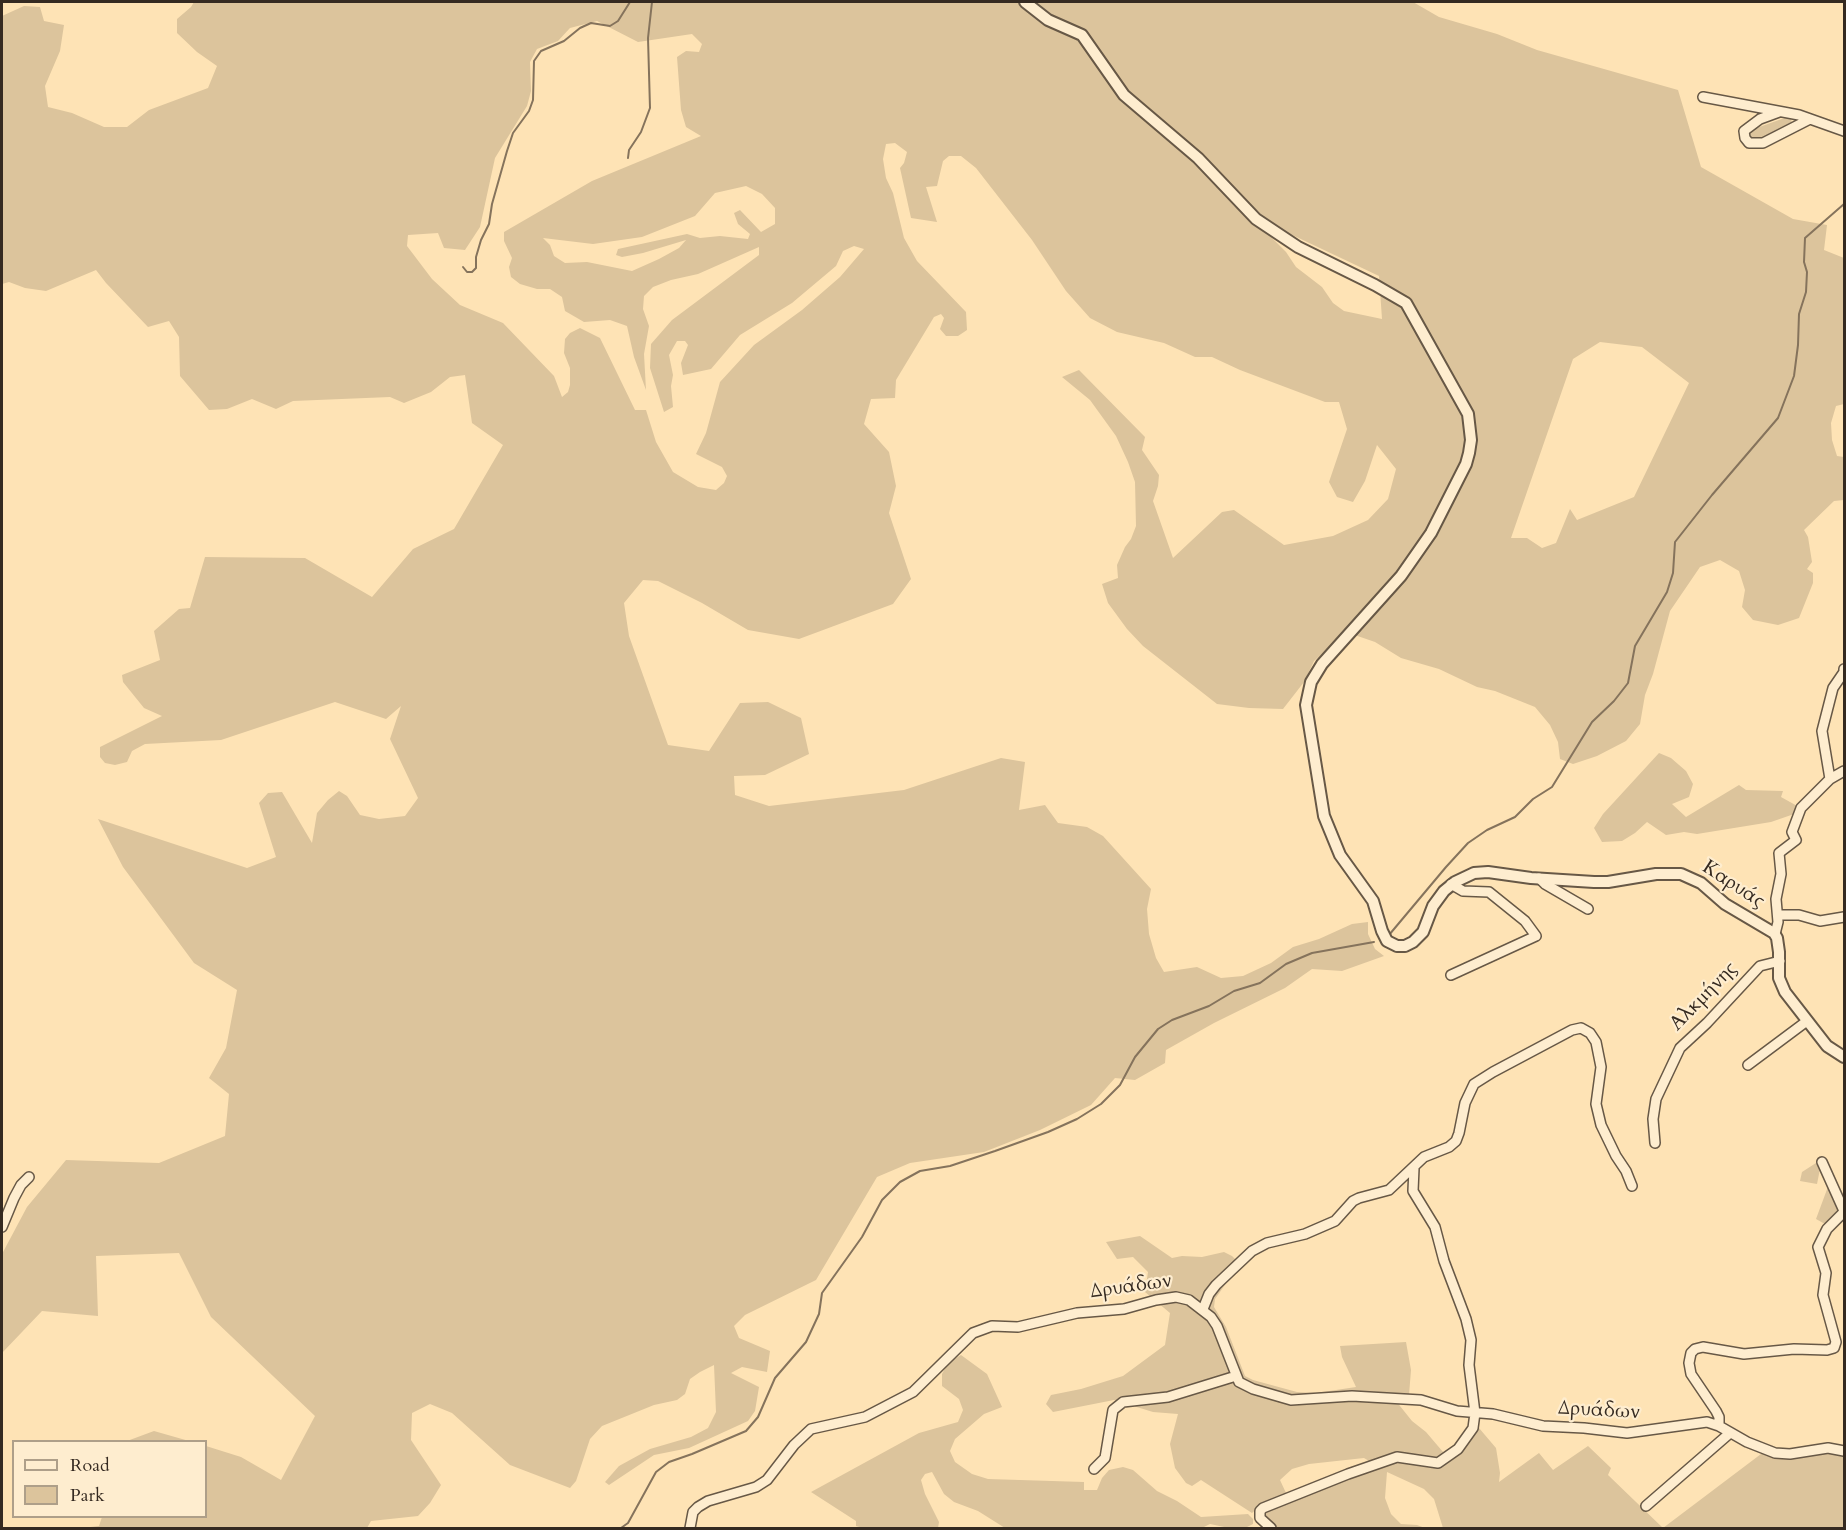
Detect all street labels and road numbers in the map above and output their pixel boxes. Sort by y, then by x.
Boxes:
street label: Καρυάς [1697,856,1769,914]
street label: Αλκμήνης [1665,958,1743,1036]
street label: Δρυάδων [1089,1269,1173,1305]
street label: Δρυάδων [1557,1397,1641,1425]

